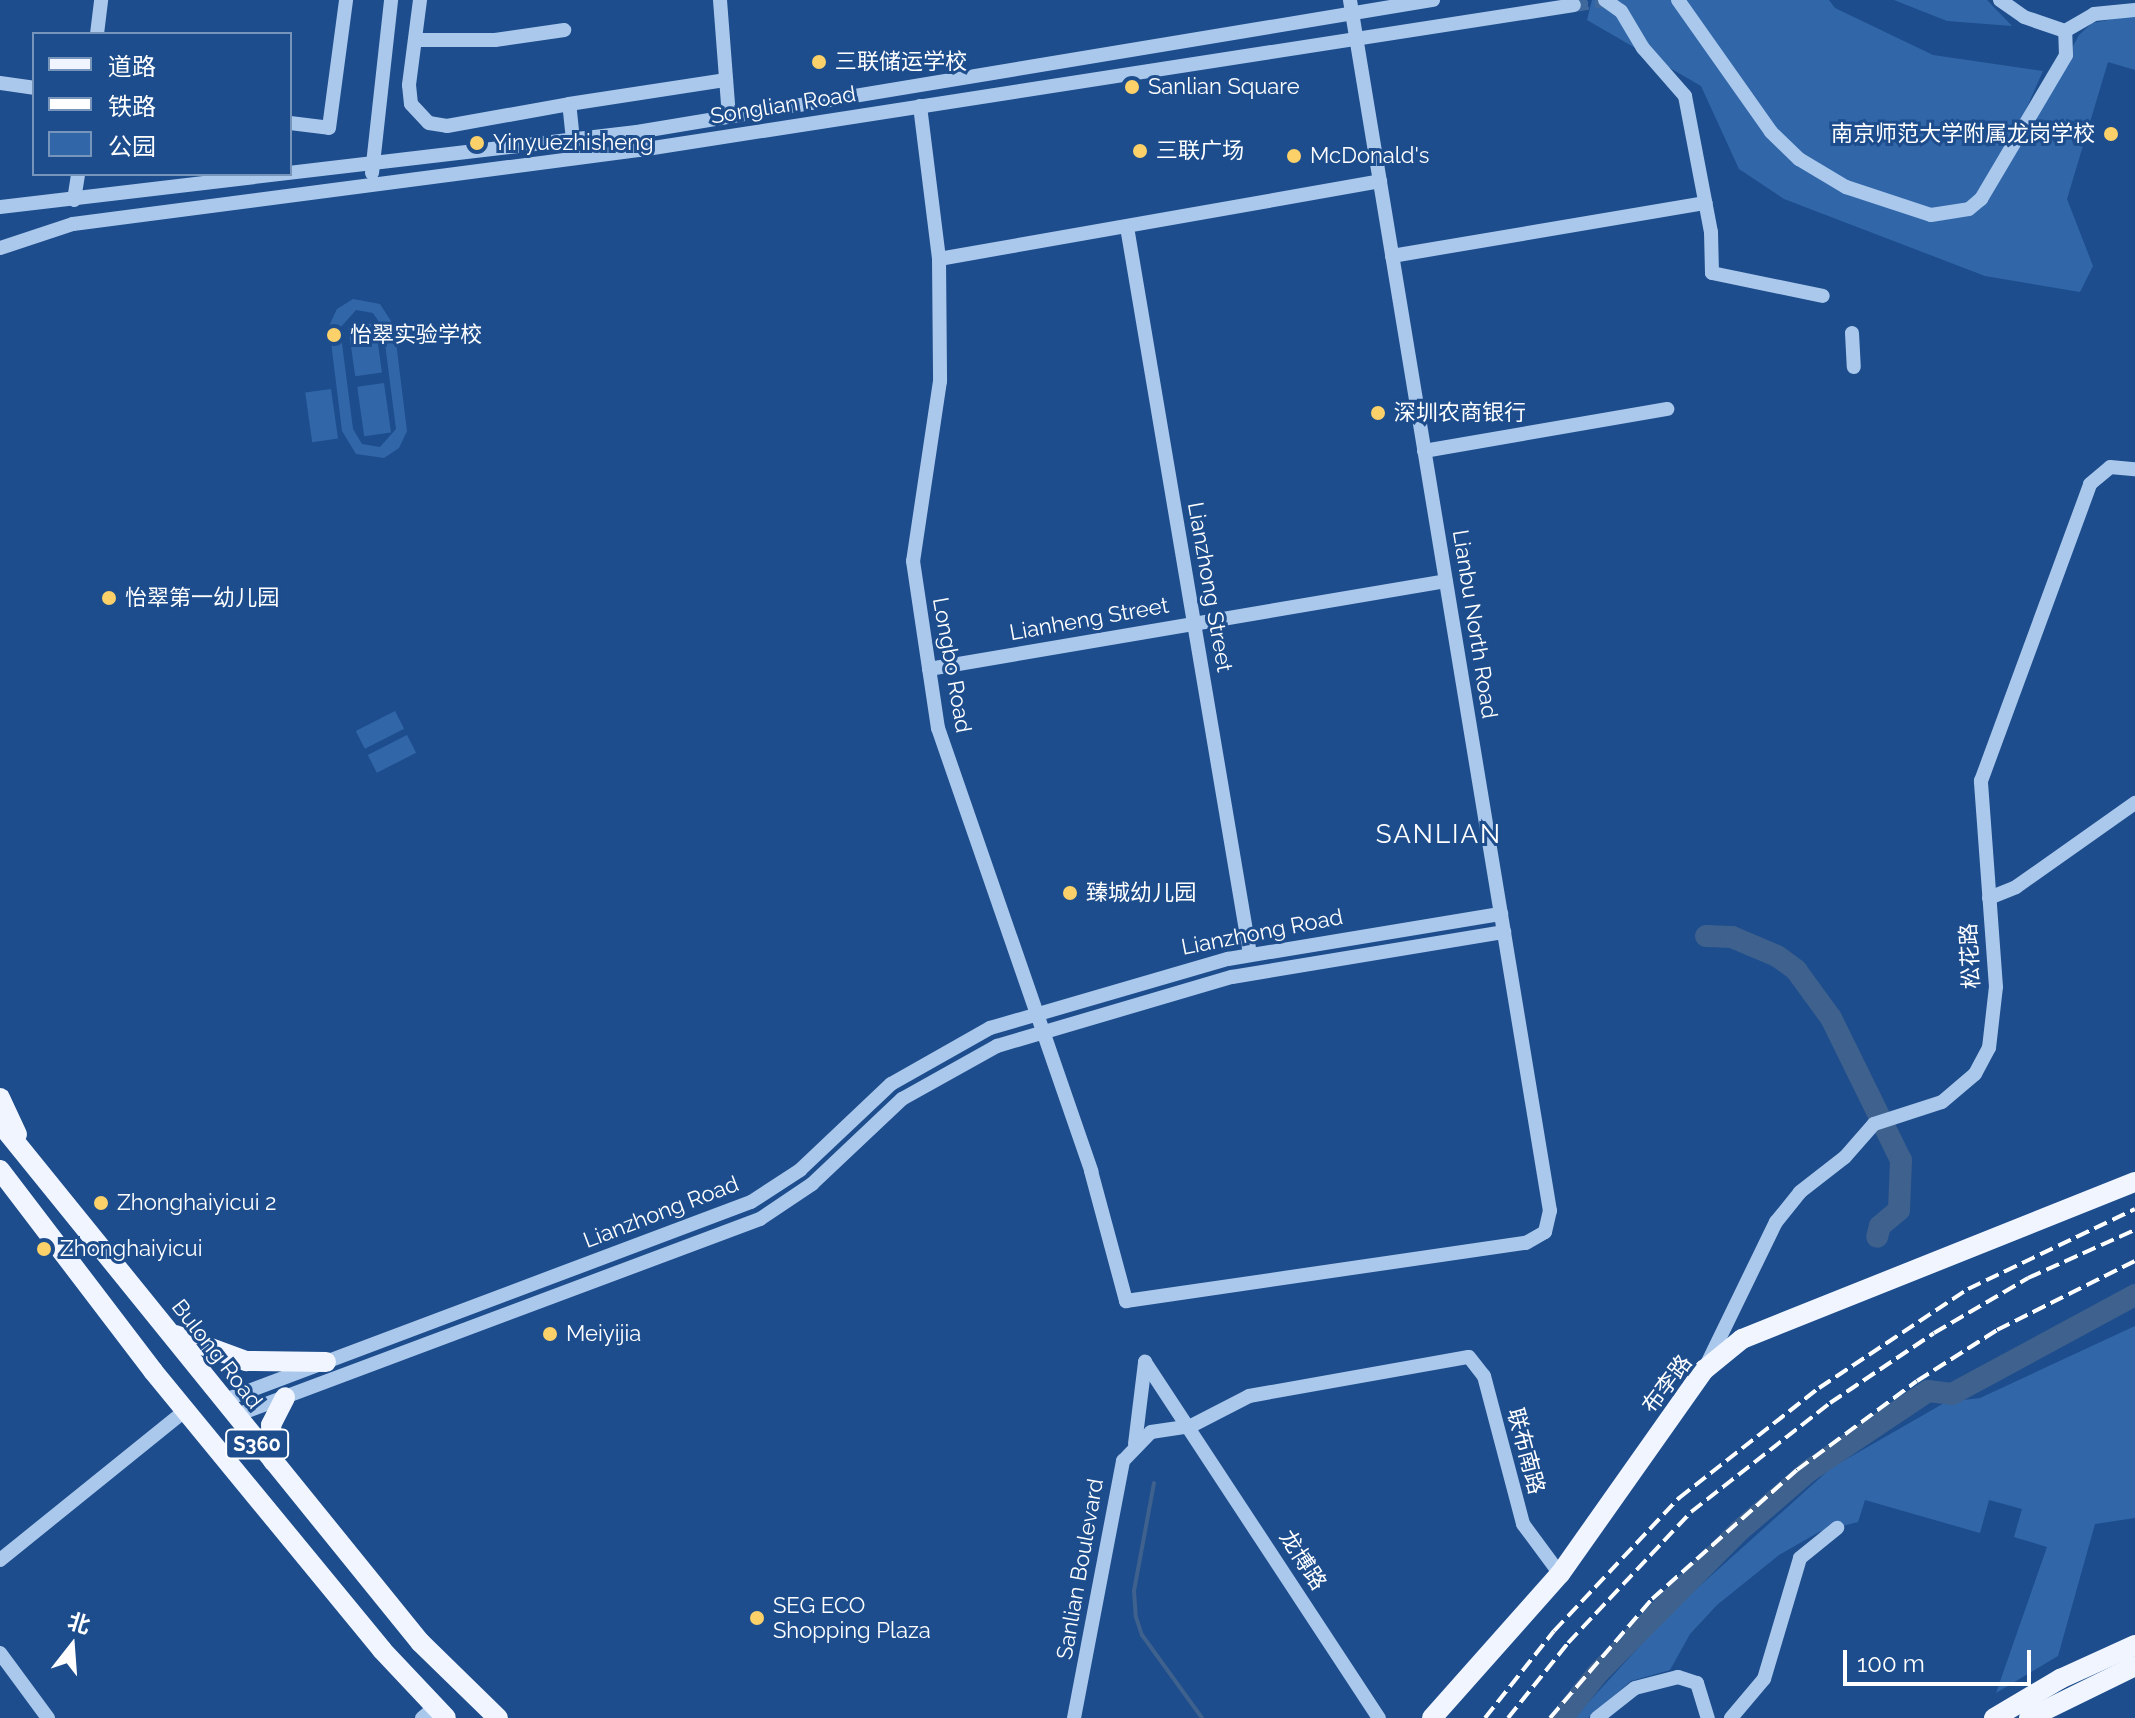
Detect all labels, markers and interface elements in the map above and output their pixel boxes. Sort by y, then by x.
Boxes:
legend [32,32,292,176]
place label: 三联储运学校 [835,49,967,75]
text: 道路 [108,52,156,81]
marker: 三联储运学校 [810,53,828,71]
place label: Sanlian Square [1148,74,1300,100]
marker: Sanlian Square [1123,78,1141,96]
street label: Songlian Road [708,80,858,130]
text: 铁路 [108,92,156,121]
place label: 南京师范大学附属龙岗学校 [1831,121,2095,147]
marker: 南京师范大学附属龙岗学校 [2102,125,2120,143]
place label: Yinyuezhisheng [493,130,654,156]
text: 公园 [108,132,156,161]
marker: Yinyuezhisheng [468,134,486,152]
place label: 三联广场 [1156,138,1244,164]
marker: 三联广场 [1131,142,1149,160]
place label: McDonald's [1310,143,1429,169]
marker: McDonald's [1285,147,1303,165]
place label: 怡翠实验学校 [350,322,482,348]
marker: 怡翠实验学校 [325,326,343,344]
place label: 深圳农商银行 [1394,400,1526,426]
marker: 深圳农商银行 [1369,404,1387,422]
street label: Lianzhong Street [1182,500,1238,674]
street label: Lianbu North Road [1447,528,1503,720]
place label: 怡翠第一幼儿园 [125,585,279,611]
marker: 怡翠第一幼儿园 [100,589,118,607]
street label: Lianheng Street [1007,592,1171,646]
street label: Longbo Road [927,595,977,735]
district label: SANLIAN [1376,819,1502,851]
place label: 臻城幼儿园 [1086,880,1196,906]
marker: 臻城幼儿园 [1061,884,1079,902]
street label: Lianzhong Road [1179,903,1345,961]
street label: 松花路 [1955,922,1985,990]
street label: Lianzhong Road [580,1170,742,1254]
place label: Zhonghaiyicui 2 [117,1190,277,1216]
marker: Zhonghaiyicui 2 [92,1194,110,1212]
place label: Zhonghaiyicui [60,1236,202,1262]
marker: Zhonghaiyicui [35,1240,53,1258]
street label: Bulong Road [166,1294,268,1414]
place label: Meiyijia [566,1321,641,1347]
marker: Meiyijia [541,1325,559,1343]
street label: 布李路 [1637,1350,1697,1418]
street label: 联布南路 [1502,1405,1550,1497]
road number: S360 [225,1428,289,1460]
street label: Sanlian Boulevard [1051,1476,1109,1662]
street label: 龙博路 [1274,1525,1332,1595]
place label: SEG ECO Shopping Plaza [773,1592,931,1644]
north arrow [32,1606,112,1686]
text: 北 [65,1607,93,1639]
marker: SEG ECO Shopping Plaza [748,1609,766,1627]
scale bar [1847,1634,2035,1684]
text: 100 m [1857,1649,1925,1678]

